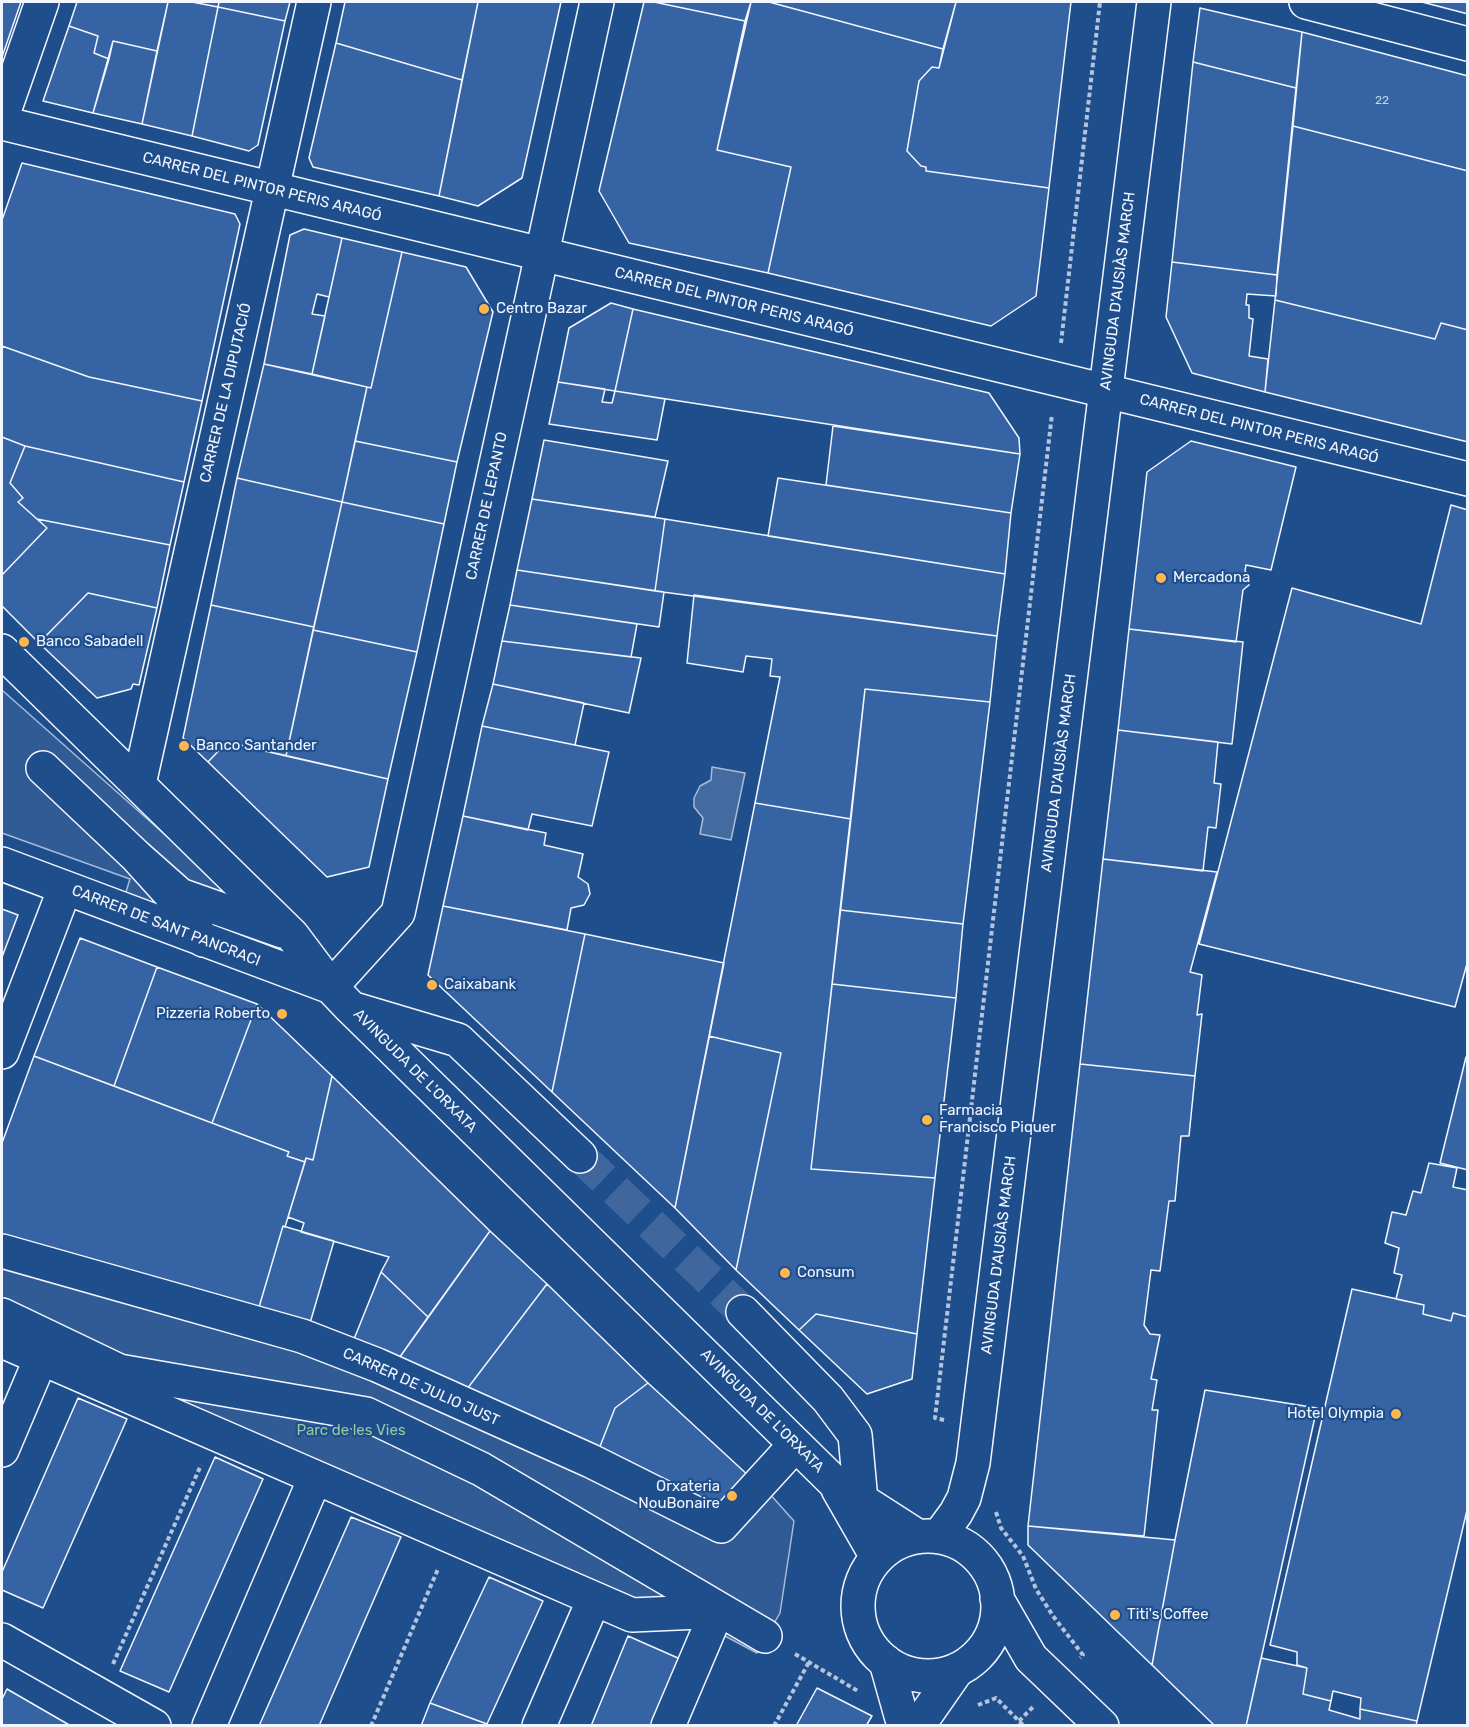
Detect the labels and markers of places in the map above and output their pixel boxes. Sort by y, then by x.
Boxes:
place label: Centro Bazar [496,300,587,318]
marker: Centro Bazar [477,302,491,316]
place label: Mercadona [1173,569,1250,587]
marker: Mercadona [1154,571,1168,585]
place label: Banco Sabadell [36,633,143,651]
marker: Banco Sabadell [17,635,31,649]
place label: Banco Santander [196,737,317,755]
marker: Banco Santander [177,739,191,753]
place label: Caixabank [444,976,516,994]
marker: Caixabank [425,978,439,992]
place label: Pizzeria Roberto [156,1005,270,1023]
marker: Pizzeria Roberto [275,1007,289,1021]
place label: Farmacia Francisco Piquer [939,1102,1056,1137]
marker: Farmacia Francisco Piquer [920,1113,934,1127]
place label: Consum [797,1264,855,1282]
marker: Consum [778,1266,792,1280]
place label: Hotel Olympia [1287,1405,1384,1423]
marker: Hotel Olympia [1389,1407,1403,1421]
place label: Orxateria NouBonaire [638,1478,720,1513]
marker: Orxateria NouBonaire [725,1489,739,1503]
place label: Titi's Coffee [1127,1606,1209,1624]
marker: Titi's Coffee [1108,1608,1122,1622]

